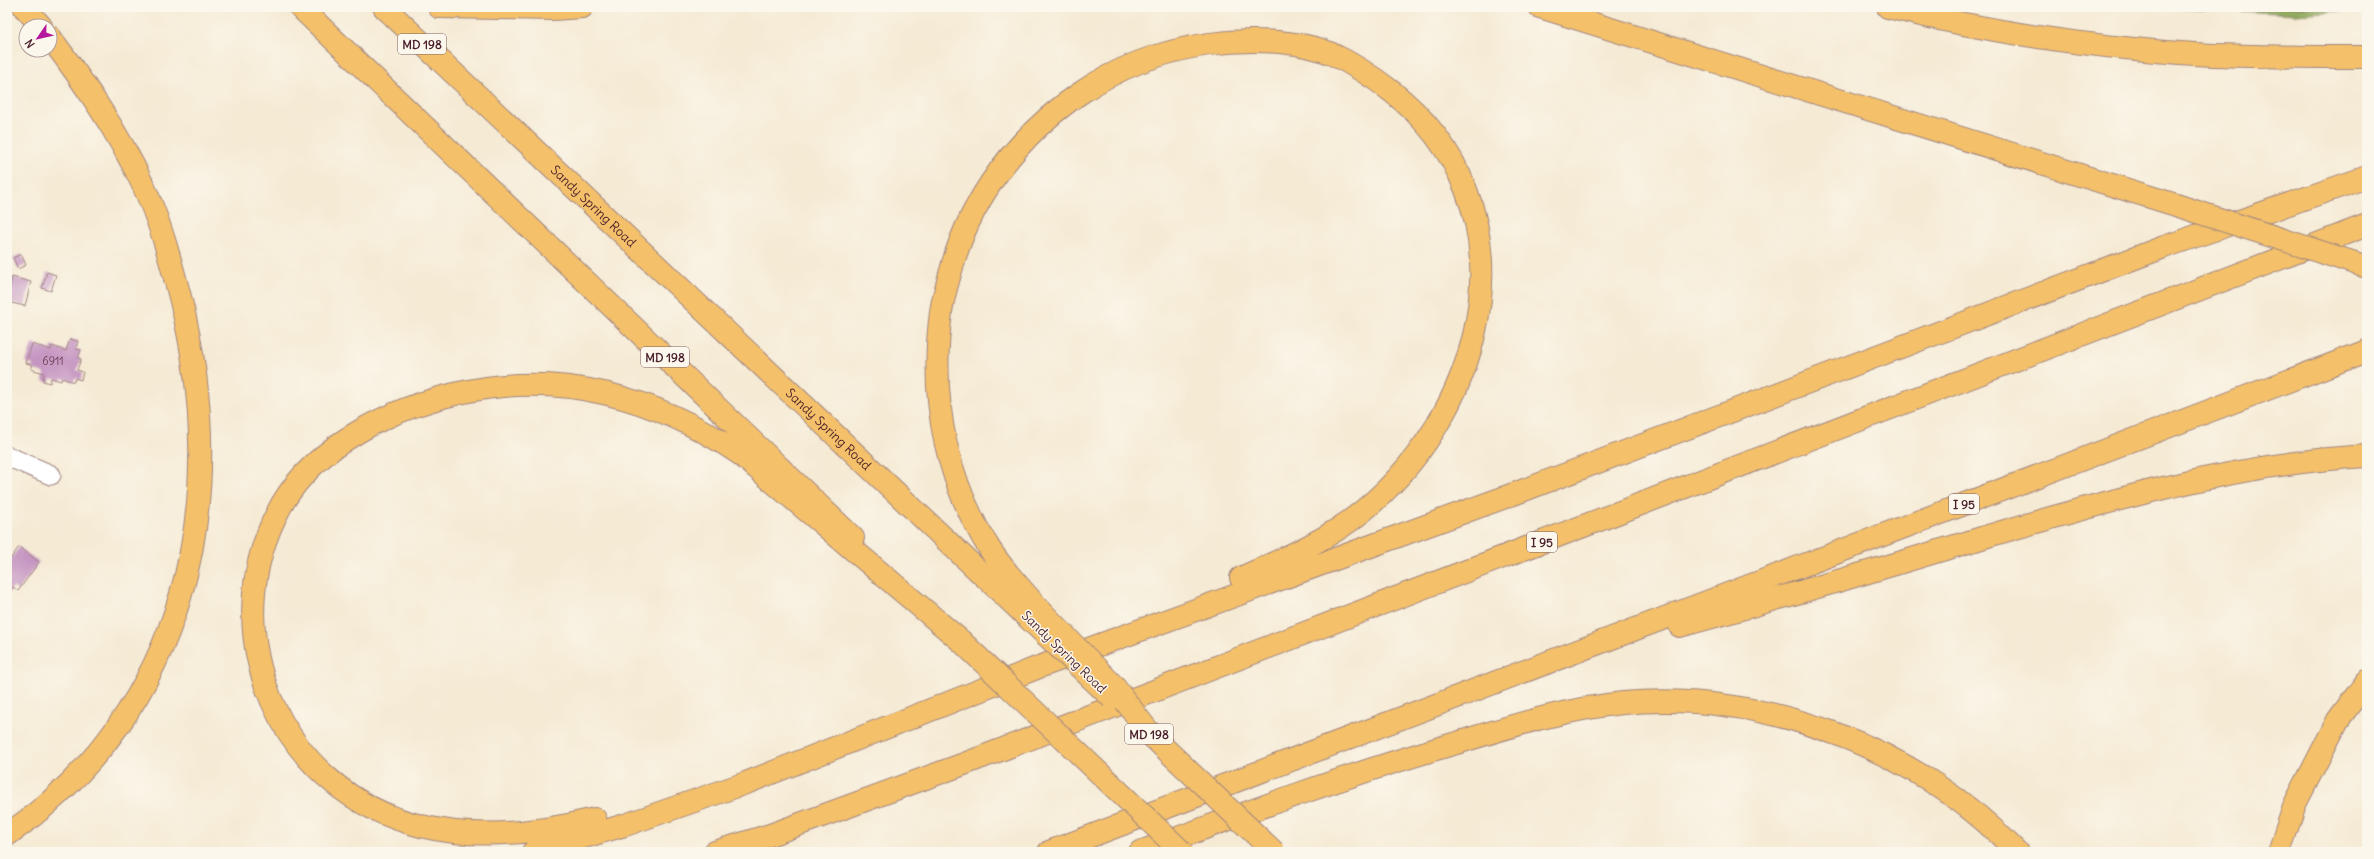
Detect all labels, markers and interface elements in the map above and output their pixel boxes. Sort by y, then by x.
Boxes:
north arrow [18,18,58,58]
road number: MD 198 [398,34,446,54]
text: N [22,37,38,51]
street label: Sandy Spring Road [547,161,640,251]
road number: MD 198 [641,347,689,367]
house number: 6911 [42,354,64,368]
street label: Sandy Spring Road [782,384,875,474]
road number: I 95 [1949,494,1979,514]
road number: I 95 [1527,532,1557,552]
street label: Sandy Spring Road [1018,607,1110,697]
road number: MD 198 [1125,724,1173,744]

